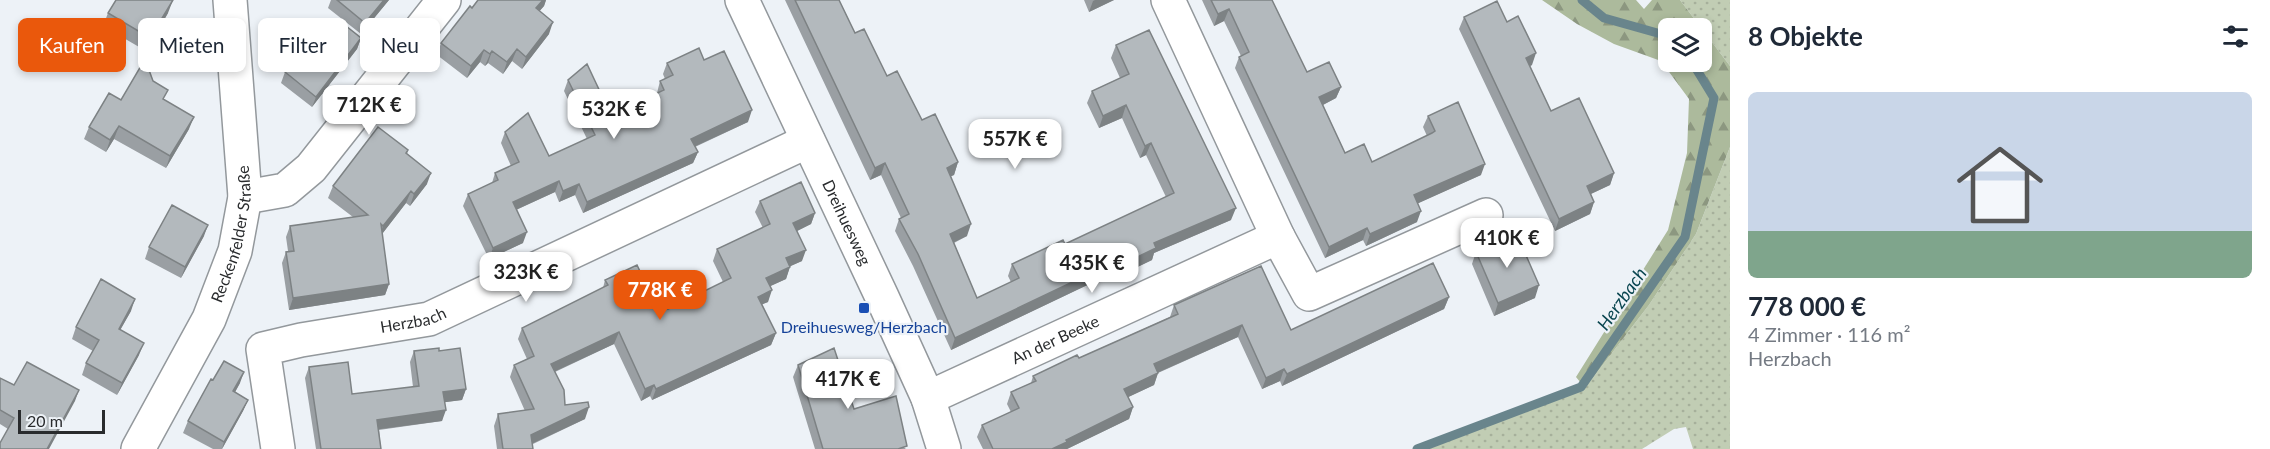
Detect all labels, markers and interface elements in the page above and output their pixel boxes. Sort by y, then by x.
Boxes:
chip: Kaufen [18,18,126,72]
chip: Mieten [138,18,246,72]
chip: Filter [258,18,348,72]
chip: Neu [360,18,440,72]
map controls [1658,18,1712,72]
button: layers [1658,18,1712,72]
text: 8 Objekte [1748,20,1863,52]
icon: filters [2219,20,2252,53]
pin: 712K € [320,85,418,136]
pin: 532K € [565,89,663,140]
text: 712K € [337,92,401,116]
text: 532K € [582,96,646,120]
pin: 557K € [966,119,1064,170]
text: 557K € [983,126,1047,150]
icon: home [1946,131,2054,239]
street label: Reckenfelder Straße [206,165,254,305]
street label: Dreihuesweg [819,177,876,268]
pin: 410K € [1458,218,1556,269]
text: 410K € [1475,225,1539,249]
pin: 435K € [1043,243,1141,294]
text: 435K € [1060,250,1124,274]
pin: 323K € [477,252,575,303]
text: 323K € [494,259,558,283]
water label: Herzbach [1592,263,1651,334]
pin: 778K € [611,270,709,321]
text: 778K € [628,277,692,301]
text: 778 000 € [1748,290,1866,322]
marker: Dreihuesweg/Herzbach [857,301,871,315]
street label: Herzbach [379,302,449,336]
street label: An der Beeke [1008,311,1102,367]
place label: Dreihuesweg/Herzbach [781,317,947,336]
text: 4 Zimmer · 116 m² [1748,322,1910,346]
text: Herzbach [1748,346,1832,370]
pin: 417K € [799,359,897,410]
text: 417K € [816,366,880,390]
scale bar [18,407,105,434]
text: 20 m [27,411,63,430]

